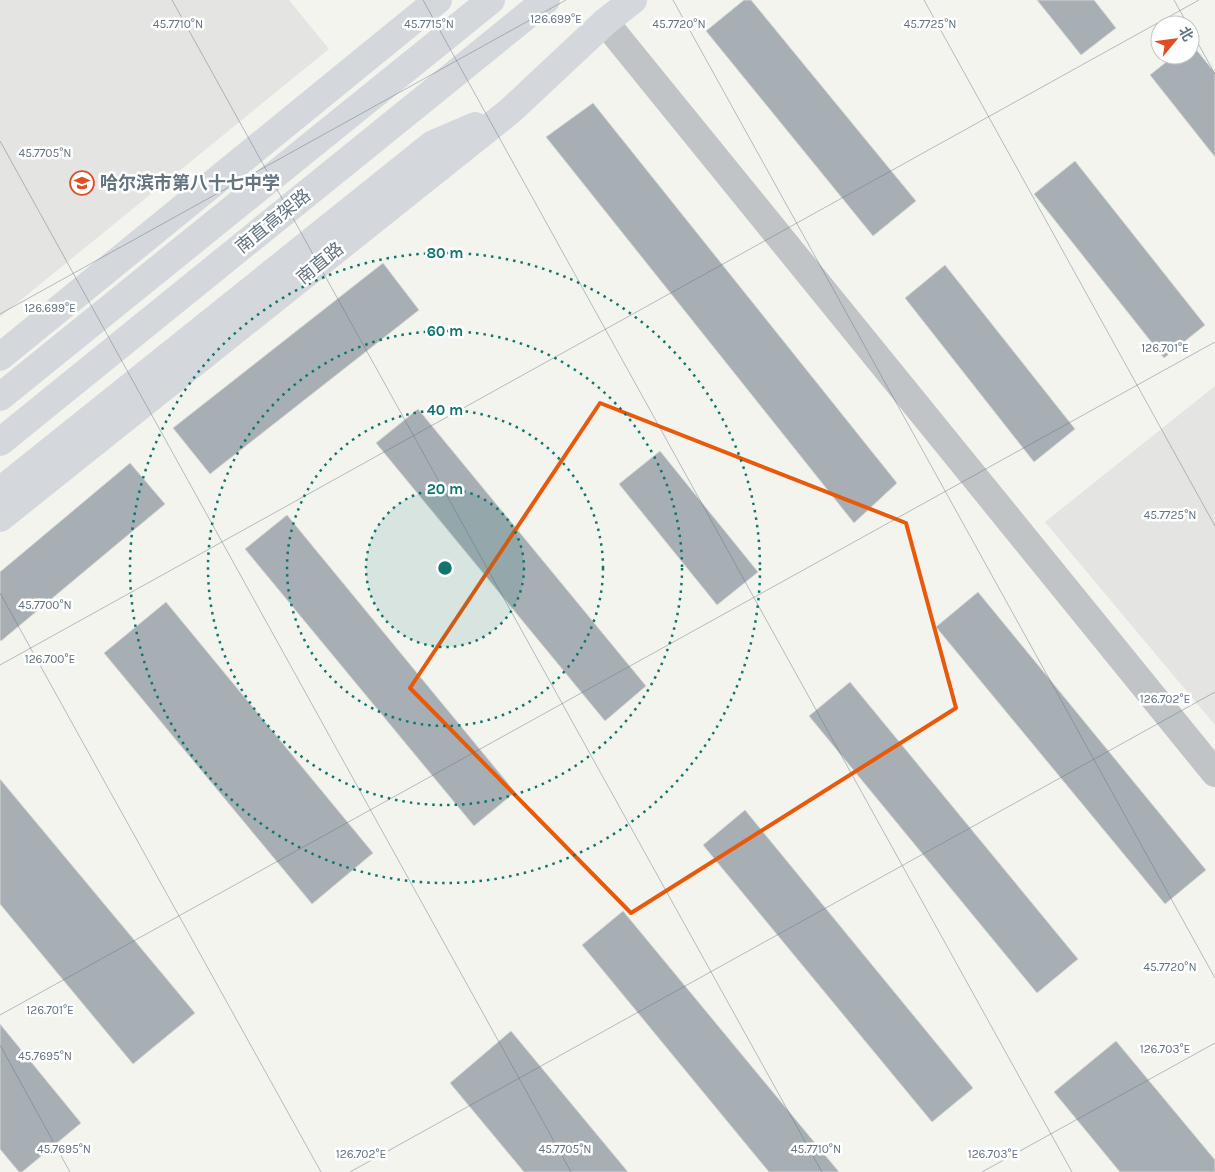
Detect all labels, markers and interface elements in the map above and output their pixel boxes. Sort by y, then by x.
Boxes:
text: 126.699°E [530,12,582,26]
north arrow [1150,15,1200,65]
text: 45.7710°N [153,17,203,31]
text: 45.7715°N [404,17,454,31]
text: 45.7720°N [652,17,706,31]
text: 45.7725°N [904,17,956,31]
text: 北 [1175,24,1197,44]
text: 45.7705°N [18,146,72,160]
school or university icon: 哈尔滨市第八十七中学 [69,170,95,196]
place label: 哈尔滨市第八十七中学 [100,172,280,194]
street label: 南直高架路 [231,184,315,258]
street label: 南直路 [292,237,348,289]
text: 80 m [426,244,464,262]
text: 126.699°E [24,301,76,315]
text: 60 m [427,322,463,340]
text: 126.701°E [1141,341,1189,355]
text: 40 m [427,401,463,419]
text: 20 m [427,480,463,498]
text: 45.7725°N [1144,508,1196,522]
centre of rings [436,559,454,577]
text: 45.7700°N [18,598,72,612]
text: 126.700°E [25,652,75,666]
text: 126.702°E [1140,692,1190,706]
text: 45.7720°N [1143,960,1197,974]
text: 126.701°E [26,1003,74,1017]
text: 126.703°E [1140,1042,1190,1056]
text: 45.7695°N [18,1049,72,1063]
text: 45.7695°N [37,1142,91,1156]
text: 45.7705°N [538,1142,592,1156]
text: 45.7710°N [791,1142,841,1156]
text: 126.702°E [336,1147,386,1161]
text: 126.703°E [968,1147,1018,1161]

